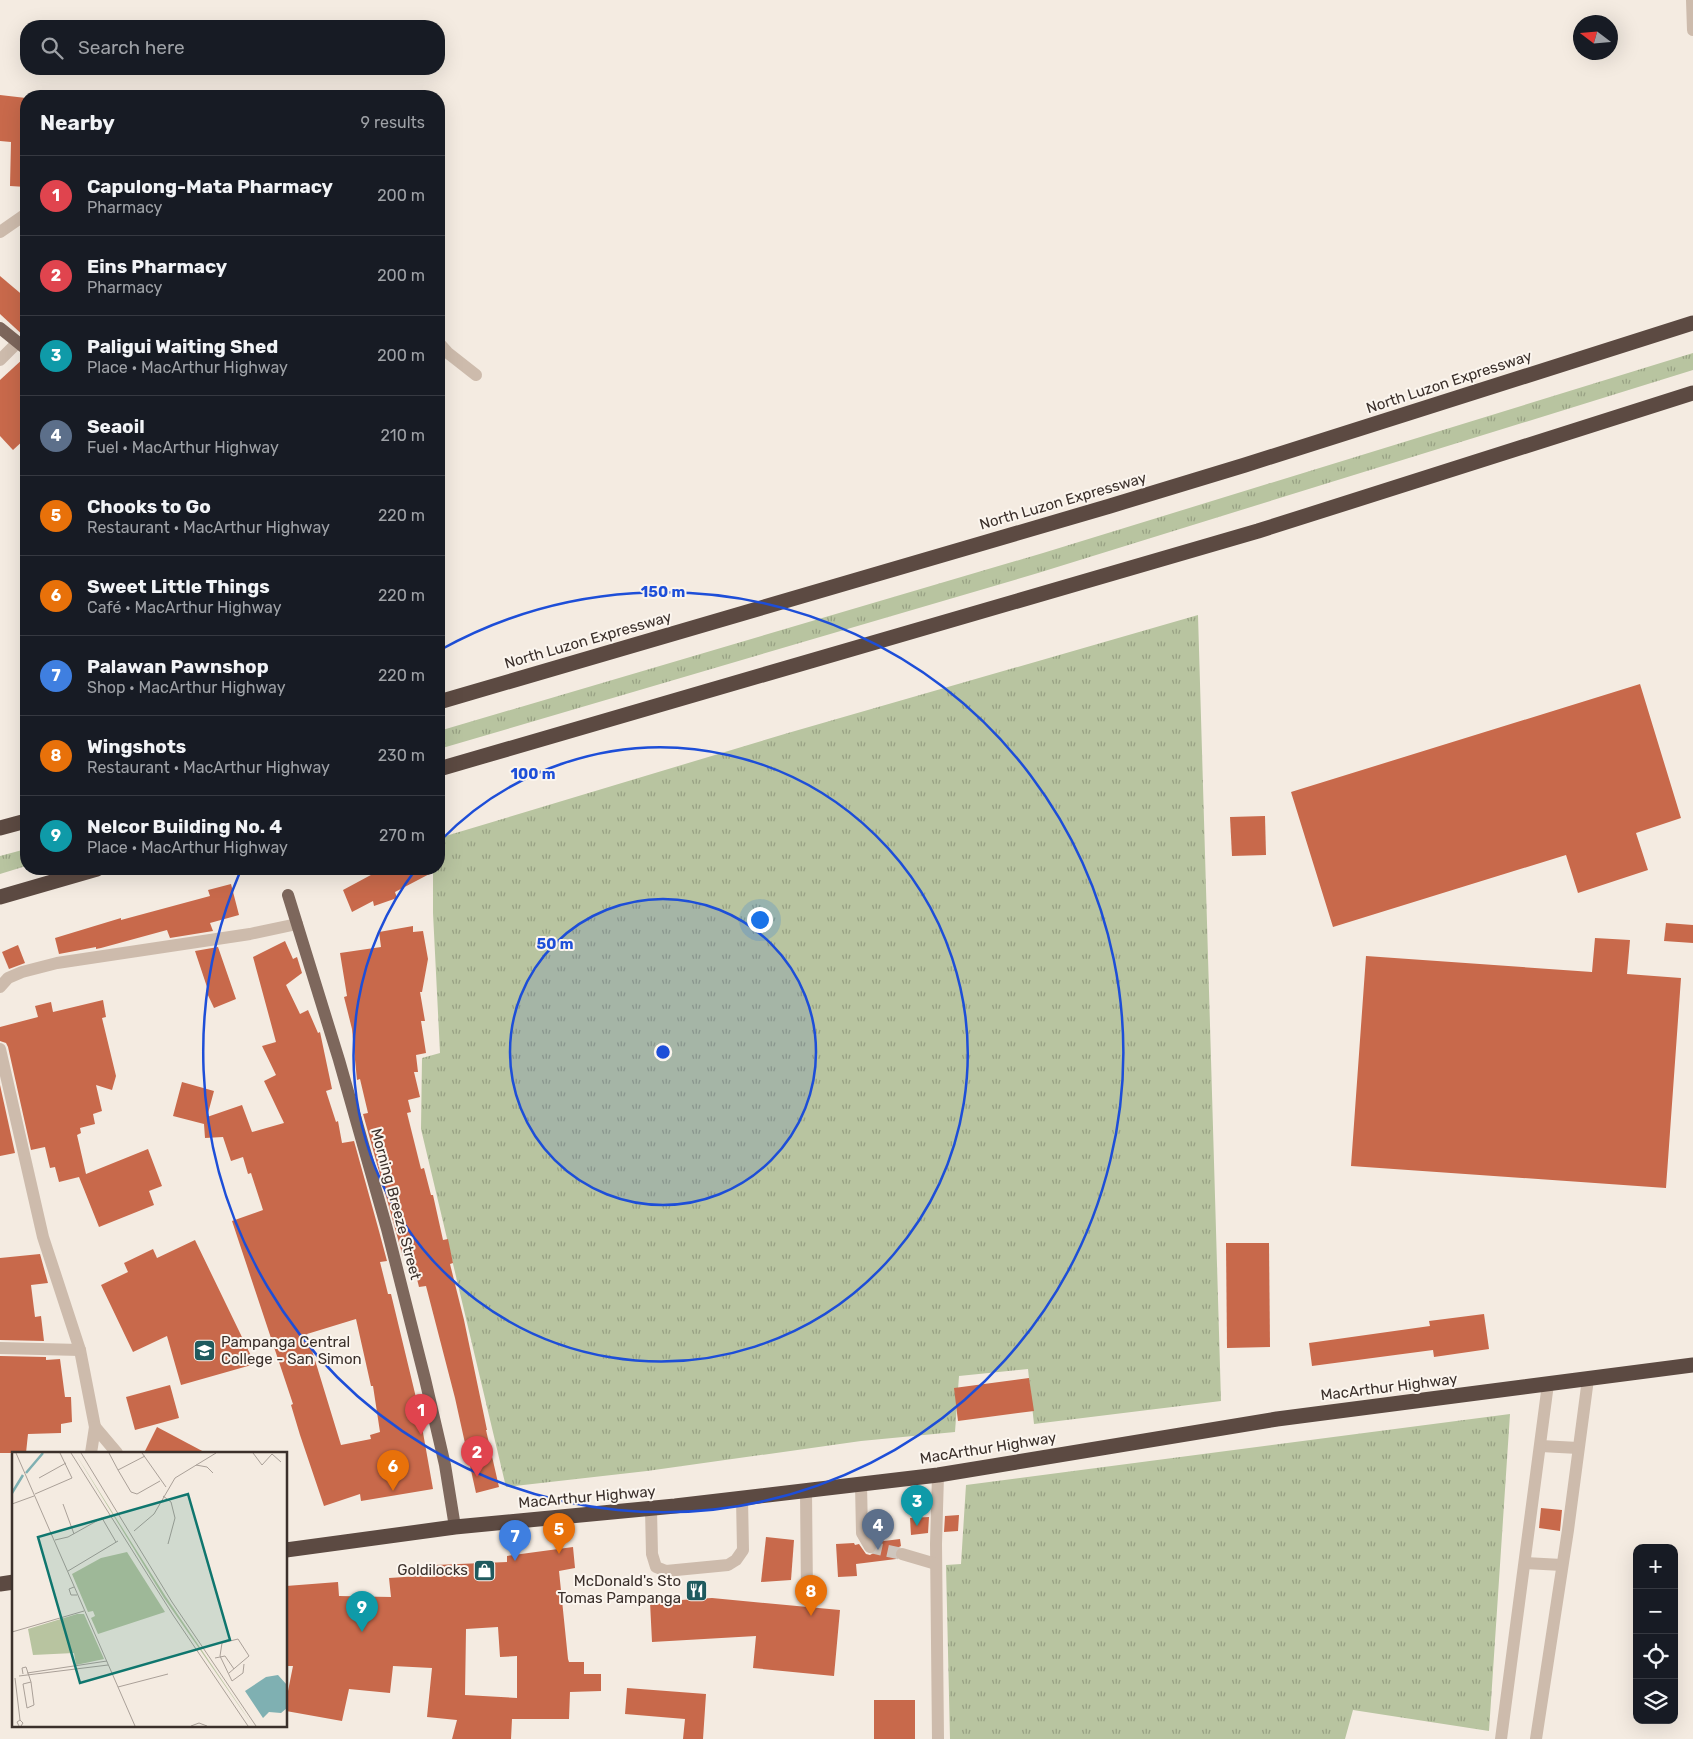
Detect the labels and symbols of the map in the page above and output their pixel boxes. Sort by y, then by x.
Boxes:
north arrow [1573,15,1618,60]
street label: North Luzon Expressway [1364,347,1534,417]
street label: North Luzon Expressway [977,469,1149,533]
text: 150 m [641,583,685,601]
street label: North Luzon Expressway [502,608,674,672]
text: 100 m [511,765,555,783]
your location [747,907,773,933]
text: 50 m [537,935,573,953]
centre of rings [654,1043,672,1061]
street label: Morning Breeze Street [367,1126,425,1282]
place label: Pampanga Central College - San Simon [221,1333,362,1368]
school or university icon: Pampanga Central College - San Simon [193,1339,217,1363]
street label: MacArthur Highway [1320,1370,1458,1404]
pin: 1 [405,1394,437,1435]
street label: MacArthur Highway [919,1428,1057,1468]
pin: 2 [461,1436,493,1477]
pin: 6 [377,1450,409,1491]
inset map [12,1452,288,1726]
street label: MacArthur Highway [518,1482,656,1512]
pin: 3 [901,1485,933,1526]
pin: 4 [862,1509,894,1550]
pin: 5 [543,1513,575,1554]
pin: 7 [499,1520,531,1561]
shop icon: Goldilocks [472,1558,496,1582]
place label: Goldilocks [397,1561,468,1579]
place label: McDonald's Sto Tomas Pampanga [558,1572,681,1607]
pin: 8 [795,1575,827,1616]
restaurant icon: McDonald's Sto Tomas Pampanga [685,1578,709,1602]
pin: 9 [346,1591,378,1632]

